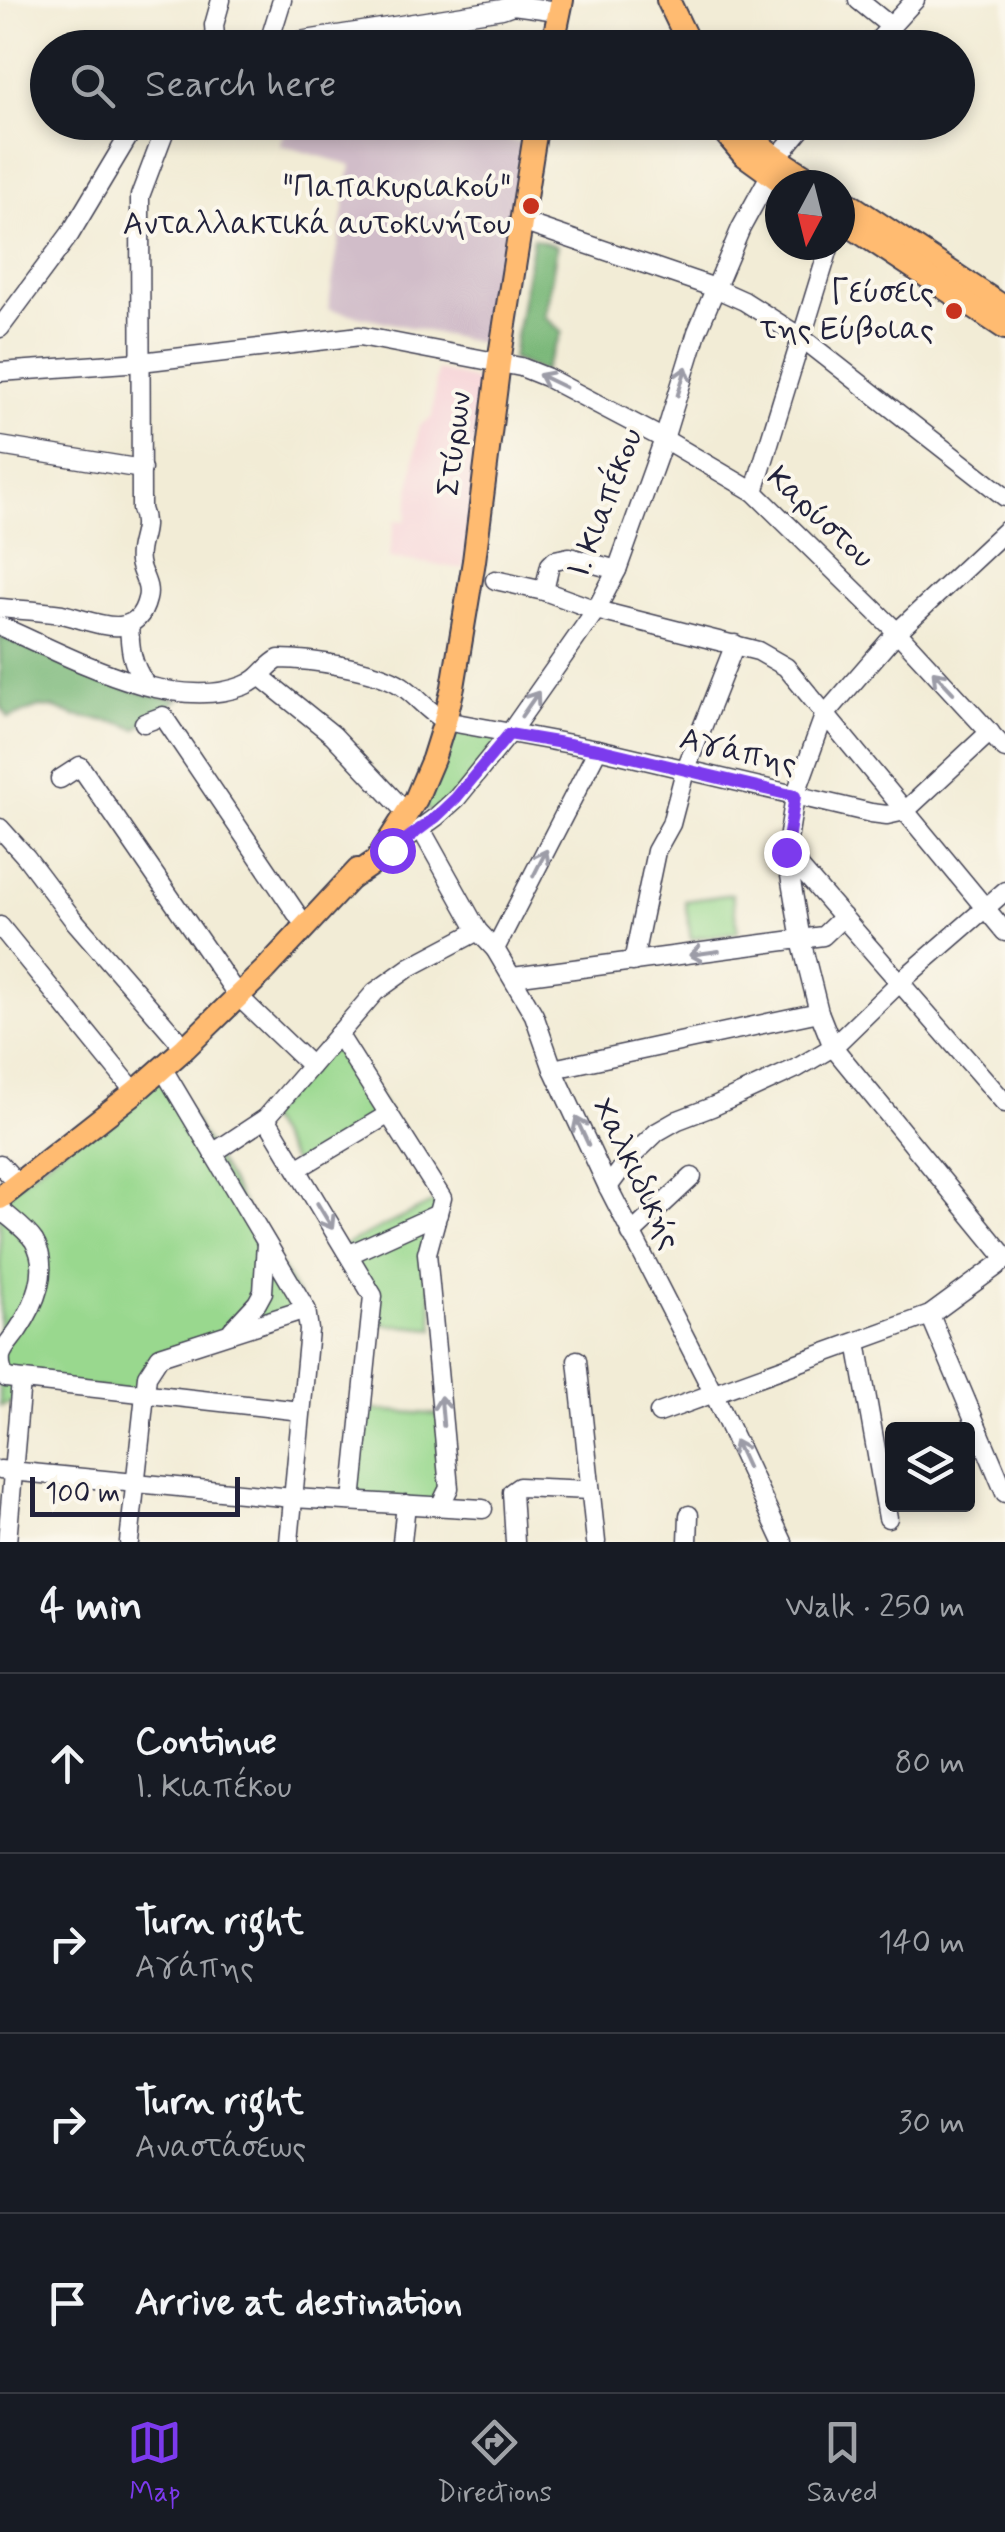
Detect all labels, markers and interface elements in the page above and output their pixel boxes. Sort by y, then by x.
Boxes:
search box [30,30,975,140]
icon: search [65,58,120,113]
text: Search here [145,61,336,110]
place label: "Παπακυριακού" Ανταλλακτικά αυτοκινήτου [123,167,511,246]
north arrow [765,170,855,260]
marker: "Παπακυριακού" Ανταλλακτικά αυτοκινήτου [520,195,542,217]
place label: Γεύσεις της Εύβοιας [759,272,934,351]
marker: Γεύσεις της Εύβοιας [943,300,965,322]
one-way arrow [674,365,692,397]
one-way arrow [537,370,567,389]
street label: Στύρων [428,389,482,499]
street label: Ι. Κιαπέκου [557,422,654,584]
street label: Καρύστου [757,457,883,579]
one-way arrow [932,670,955,695]
one-way arrow [519,691,540,718]
street label: Αγάπης [675,718,801,786]
route start [370,828,416,874]
route end [764,830,810,876]
one-way arrow [531,848,550,878]
one-way arrow [689,944,721,962]
street label: Χαλκιδικής [581,1091,691,1257]
one-way arrow [571,1117,590,1147]
one-way arrow [315,1201,336,1230]
one-way arrow [432,1395,451,1427]
map controls [885,1422,975,1512]
button: layers [885,1422,975,1512]
one-way arrow [731,1439,750,1469]
scale bar [30,1472,240,1516]
text: 100 m [45,1476,120,1513]
text: 4 min [40,1580,142,1635]
text: Walk · 250 m [785,1586,965,1628]
text: Continue [135,1718,277,1767]
icon: ahead [40,1736,95,1791]
text: 80 m [895,1742,965,1784]
text: Ι. Κιαπέκου [135,1767,292,1809]
text: Turn right [135,1898,304,1947]
icon: right [40,1916,95,1971]
text: 140 m [878,1922,965,1964]
text: Αγάπης [135,1947,254,1989]
text: Turn right [135,2078,304,2127]
icon: right [40,2096,95,2151]
text: 30 m [898,2102,965,2144]
text: Αναστάσεως [135,2127,306,2169]
icon: arrive [40,2276,95,2331]
text: Arrive at destination [135,2279,462,2328]
tab: Map [127,2415,182,2512]
tab: Directions [437,2415,552,2512]
tab: Saved [807,2415,878,2512]

